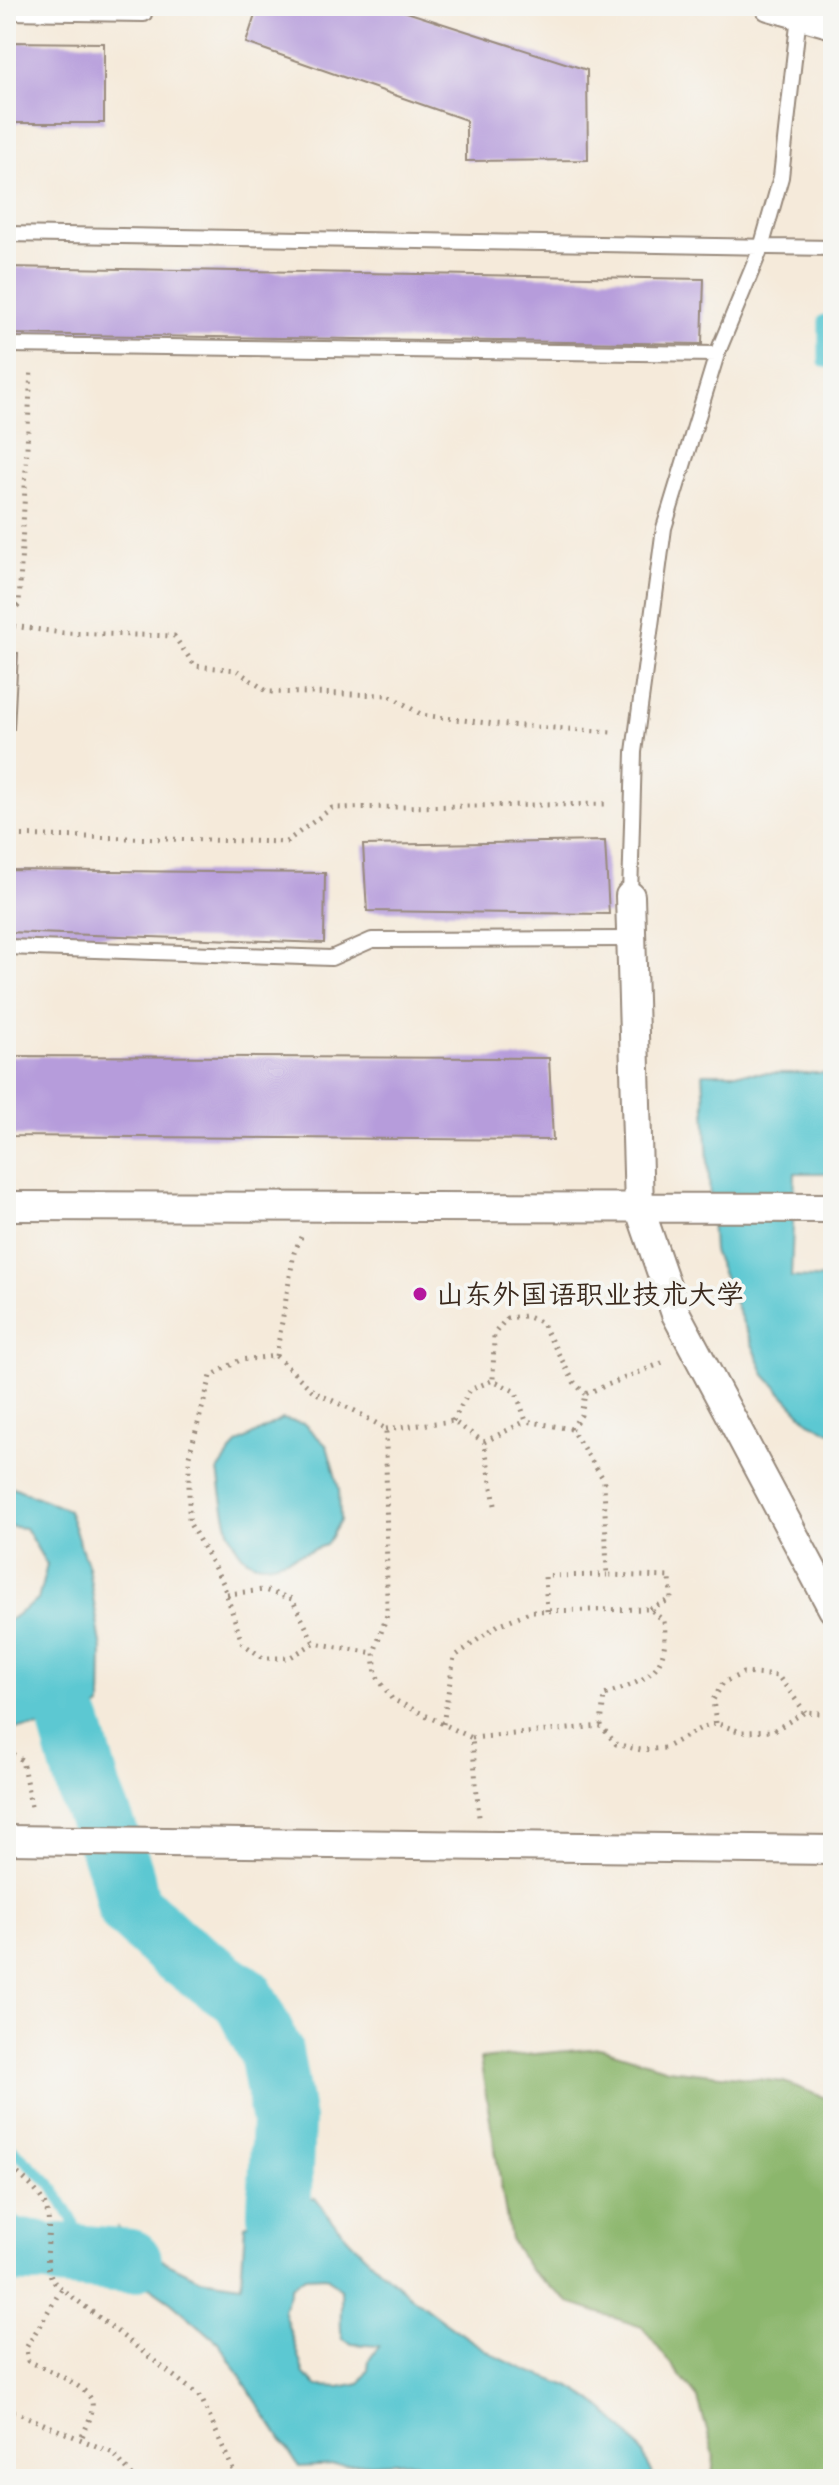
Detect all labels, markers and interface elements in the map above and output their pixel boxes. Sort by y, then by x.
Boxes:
place label: 山东外国语职业技术大学 [436,1276,744,1312]
marker: 山东外国语职业技术大学 [411,1285,429,1303]

